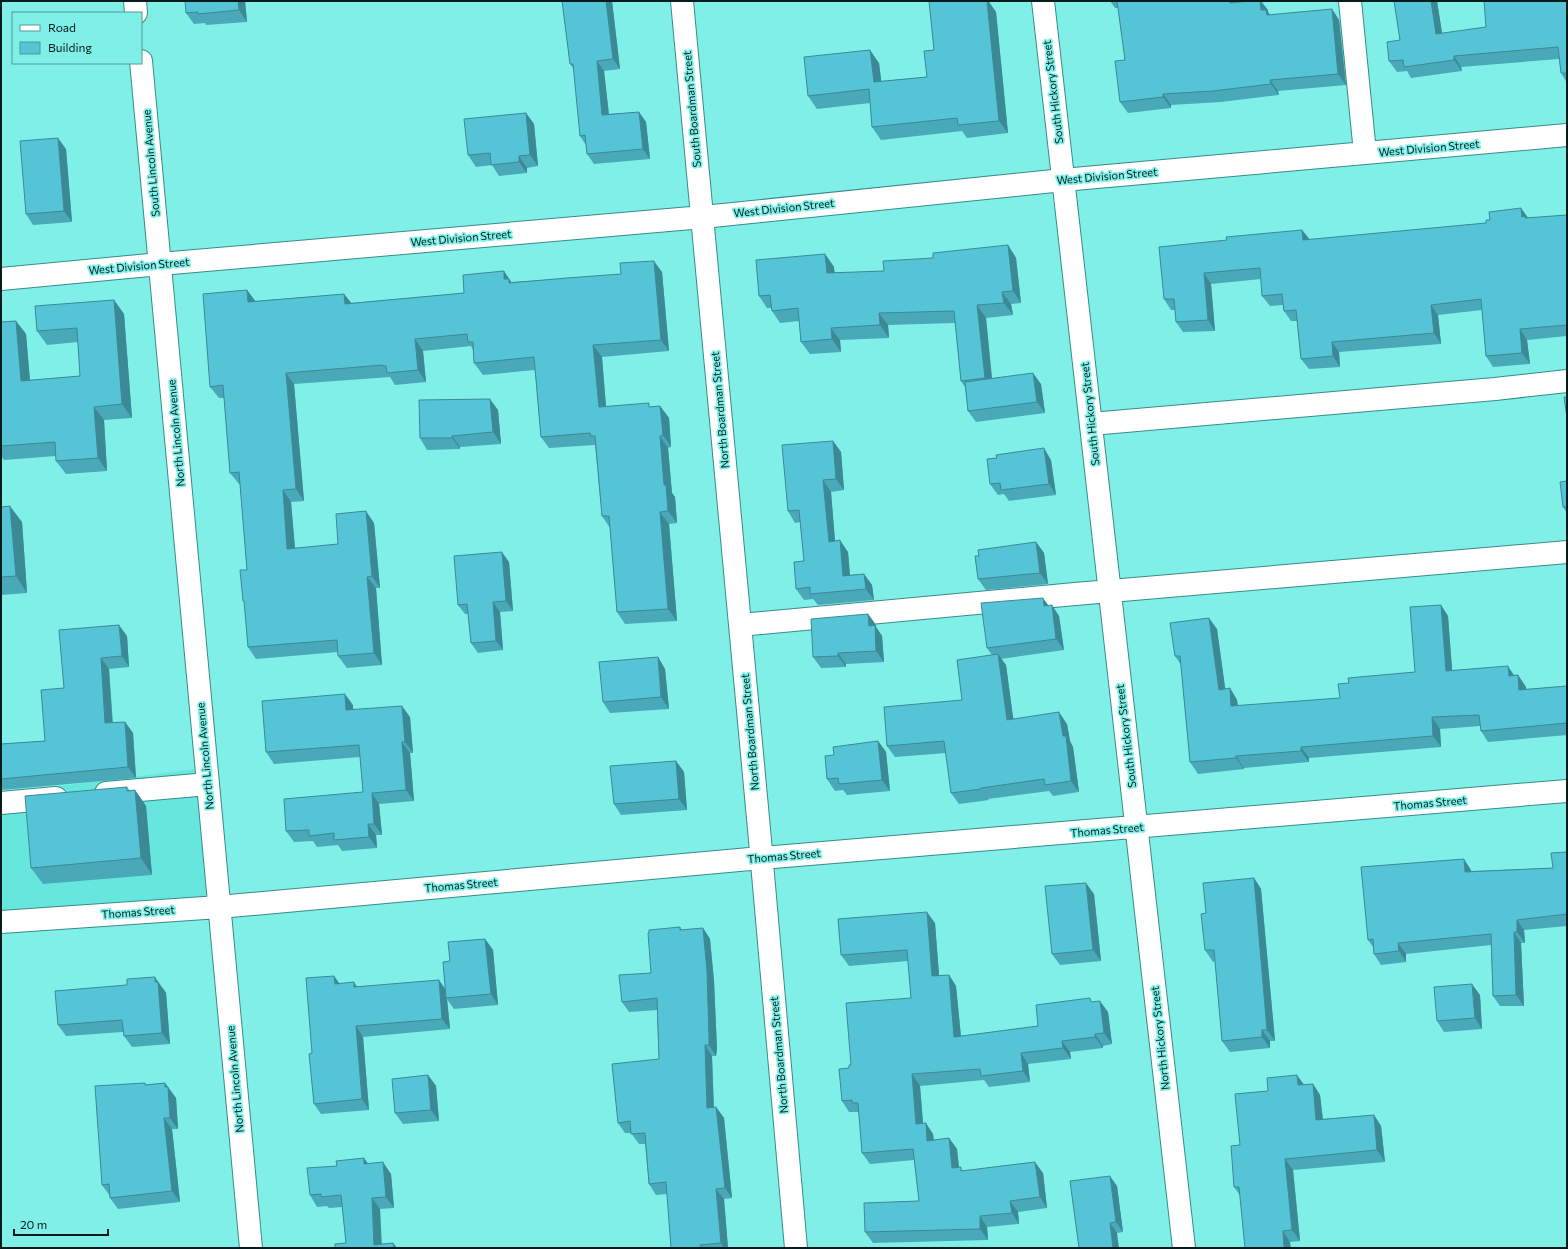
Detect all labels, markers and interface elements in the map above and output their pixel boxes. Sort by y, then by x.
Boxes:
legend [12,12,142,64]
text: Road [48,20,76,34]
street label: South Hickory Street [1040,39,1065,145]
text: Building [48,40,92,54]
street label: South Boardman Street [680,50,703,168]
street label: South Lincoln Avenue [139,109,162,217]
street label: West Division Street [1378,137,1480,158]
street label: West Division Street [1056,165,1158,186]
street label: West Division Street [733,196,835,219]
street label: West Division Street [410,227,512,248]
street label: West Division Street [88,255,190,276]
street label: North Boardman Street [708,351,731,469]
street label: South Hickory Street [1078,361,1101,467]
street label: North Lincoln Avenue [164,379,187,487]
street label: North Boardman Street [738,673,761,791]
street label: South Hickory Street [1113,683,1138,789]
street label: North Lincoln Avenue [193,702,216,810]
street label: Thomas Street [1393,793,1468,812]
street label: Thomas Street [1070,820,1145,839]
street label: Thomas Street [747,846,822,865]
street label: Thomas Street [424,875,499,894]
street label: Thomas Street [101,902,176,921]
street label: North Hickory Street [1148,985,1171,1091]
street label: North Boardman Street [767,996,790,1114]
street label: North Lincoln Avenue [223,1025,246,1133]
scale bar [14,1211,108,1237]
text: 20 m [20,1217,47,1231]

